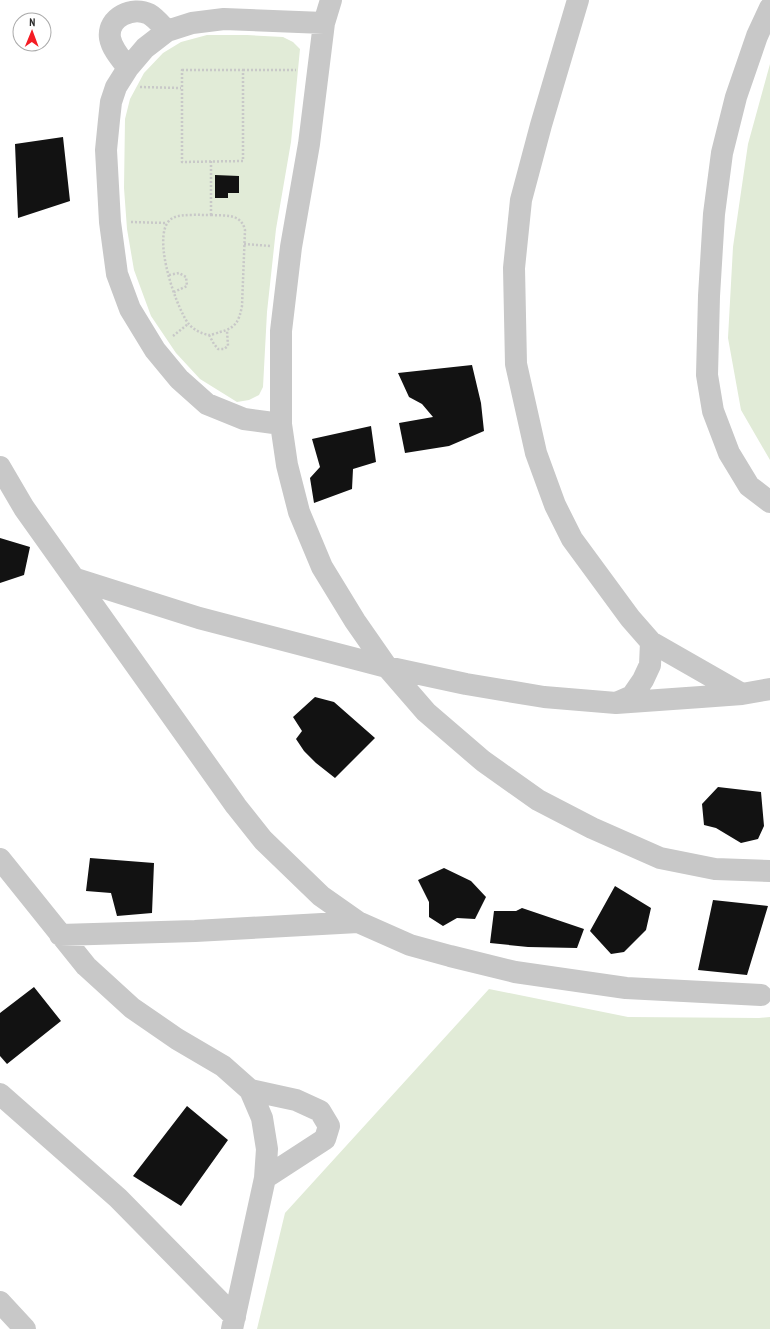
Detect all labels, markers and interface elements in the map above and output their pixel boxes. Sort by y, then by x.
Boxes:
north arrow [12,12,52,52]
text: N [29,15,35,29]

